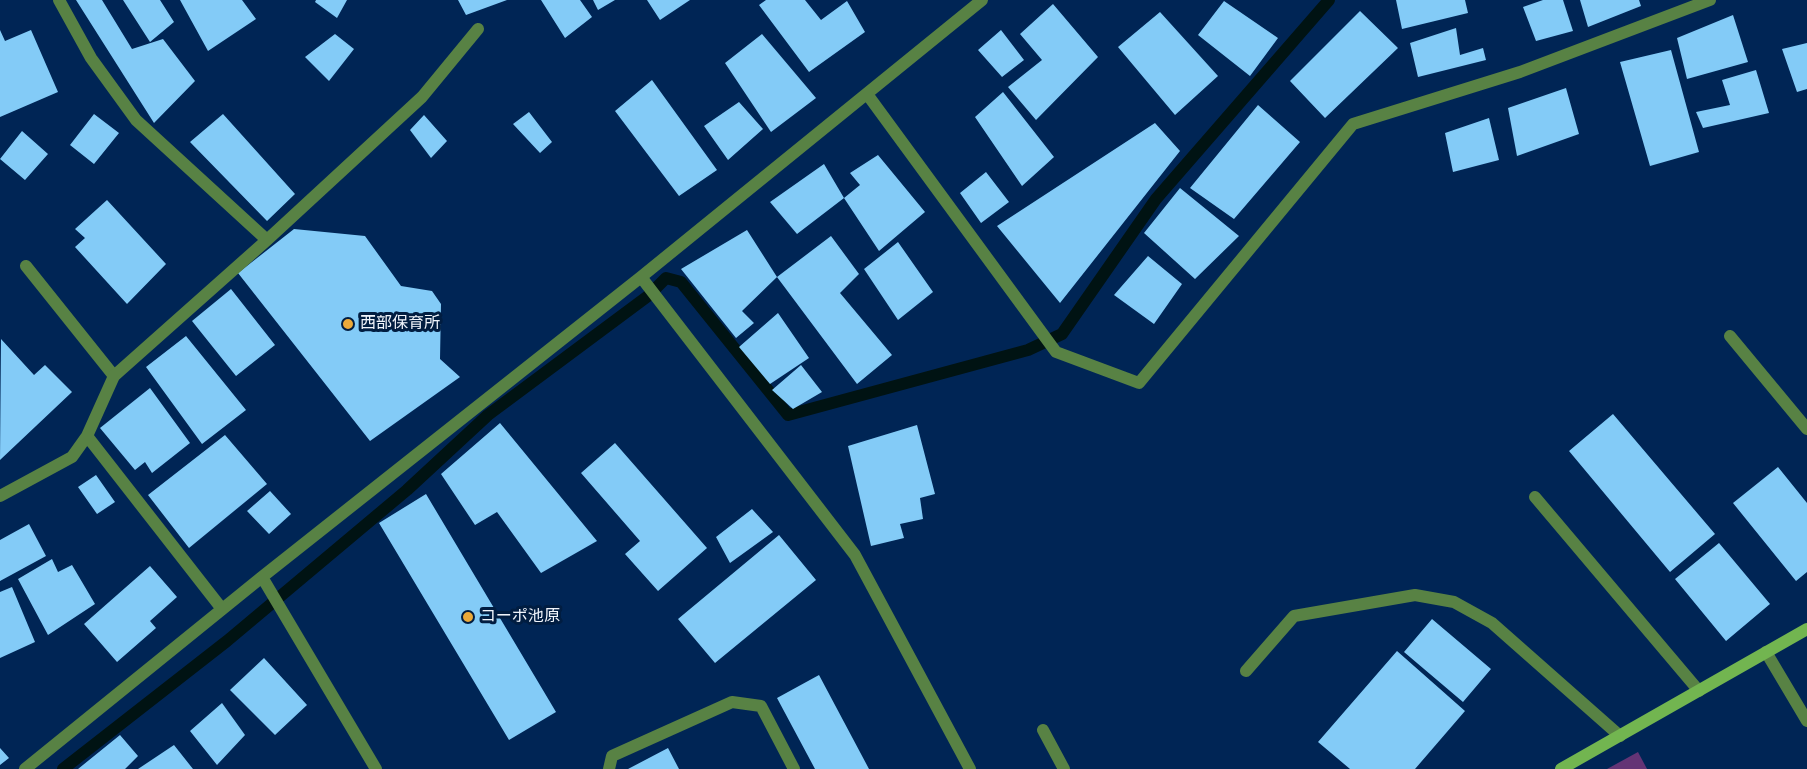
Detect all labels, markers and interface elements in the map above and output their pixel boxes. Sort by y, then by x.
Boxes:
place label: 西部保育所 [360,314,440,334]
marker: 西部保育所 [341,317,355,331]
place label: コーポ池原 [480,607,560,627]
marker: コーポ池原 [461,610,475,624]

